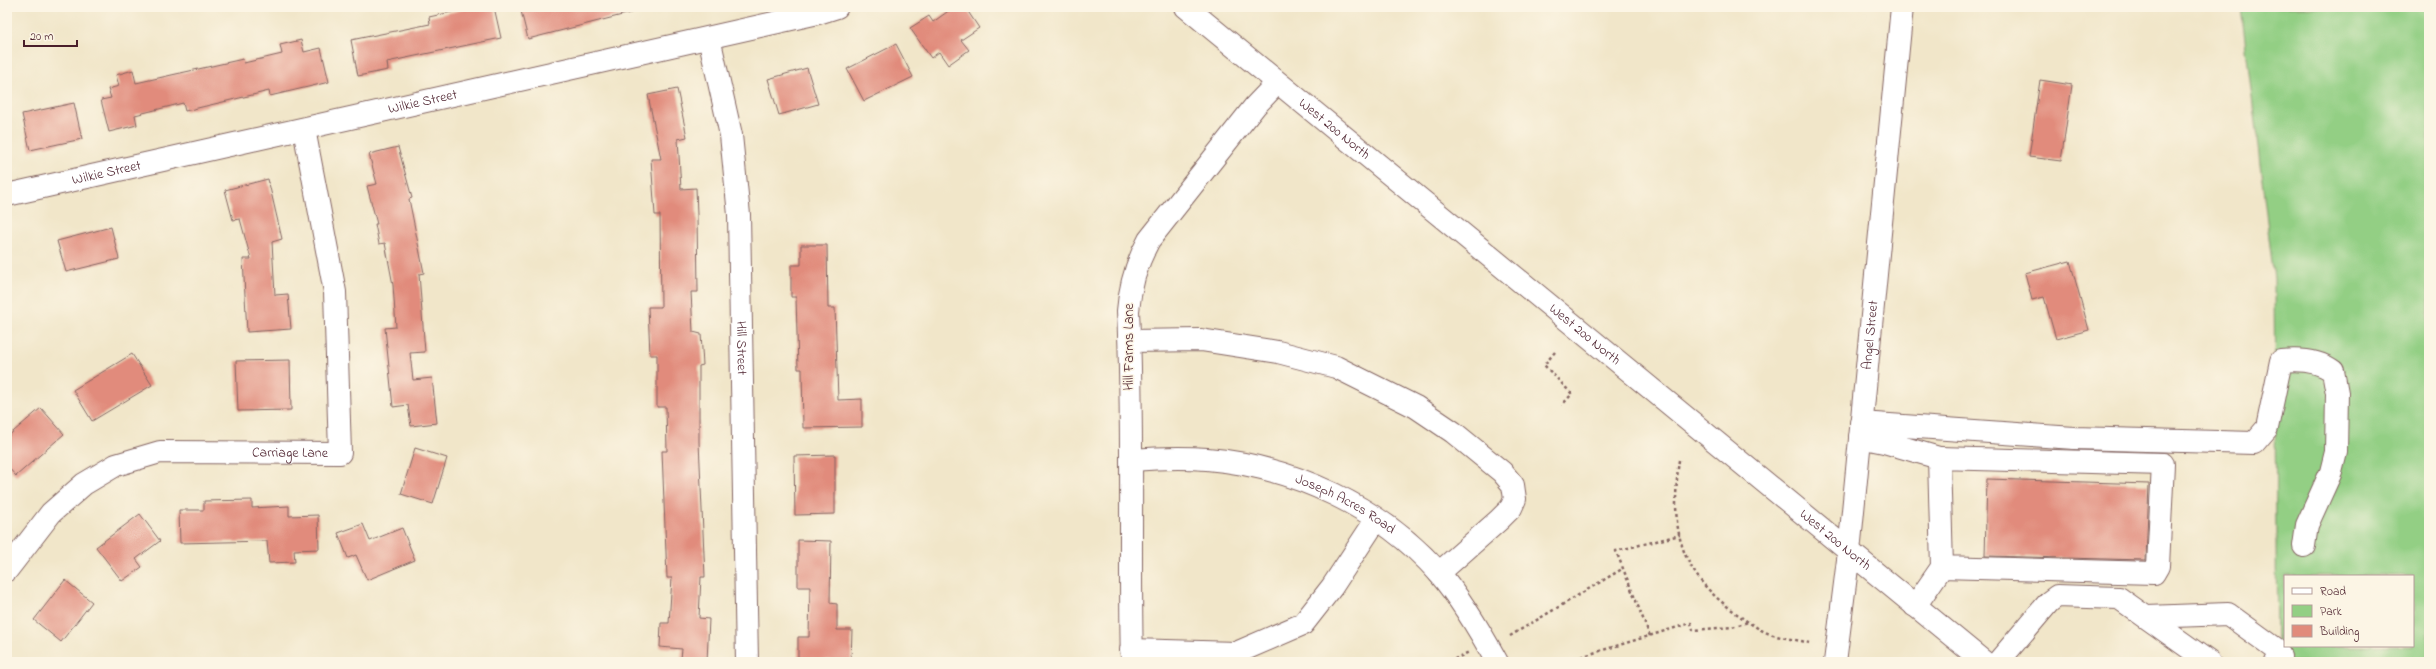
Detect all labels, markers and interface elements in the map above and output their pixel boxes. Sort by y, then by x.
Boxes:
scale bar [24,22,77,48]
text: 20 m [30,28,53,46]
street label: Wilkie Street [386,84,460,120]
street label: West 200 North [1294,93,1375,165]
street label: Wilkie Street [70,155,143,191]
street label: West 200 North [1544,298,1625,370]
street label: Angel Street [1856,299,1884,371]
street label: Hill Farms Lane [1119,303,1140,391]
street label: Hill Street [730,321,752,376]
street label: Carriage Lane [252,442,329,464]
street label: Joseph Acres Road [1292,468,1400,539]
street label: West 200 North [1795,504,1876,576]
legend [2284,575,2414,647]
text: Road [2320,583,2346,601]
text: Park [2320,603,2342,621]
text: Building [2319,623,2359,642]

